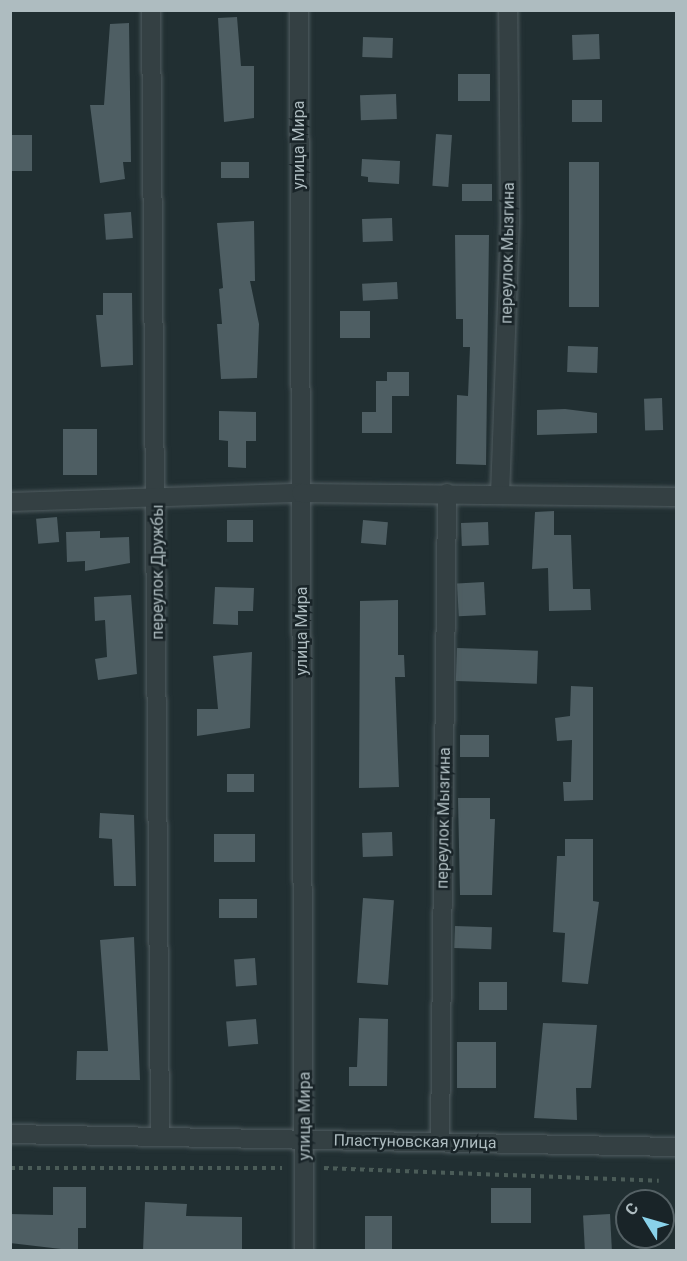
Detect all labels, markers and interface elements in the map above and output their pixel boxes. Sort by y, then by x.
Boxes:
street label: улица Мира [289,101,309,189]
street label: переулок Мызгина [497,182,519,324]
street label: переулок Дружбы [148,504,168,640]
street label: улица Мира [292,587,312,675]
street label: переулок Мызгина [433,747,455,889]
street label: улица Мира [295,1072,315,1160]
street label: Пластуновская улица [333,1131,497,1153]
north arrow [615,1189,675,1249]
text: С [621,1199,643,1219]

